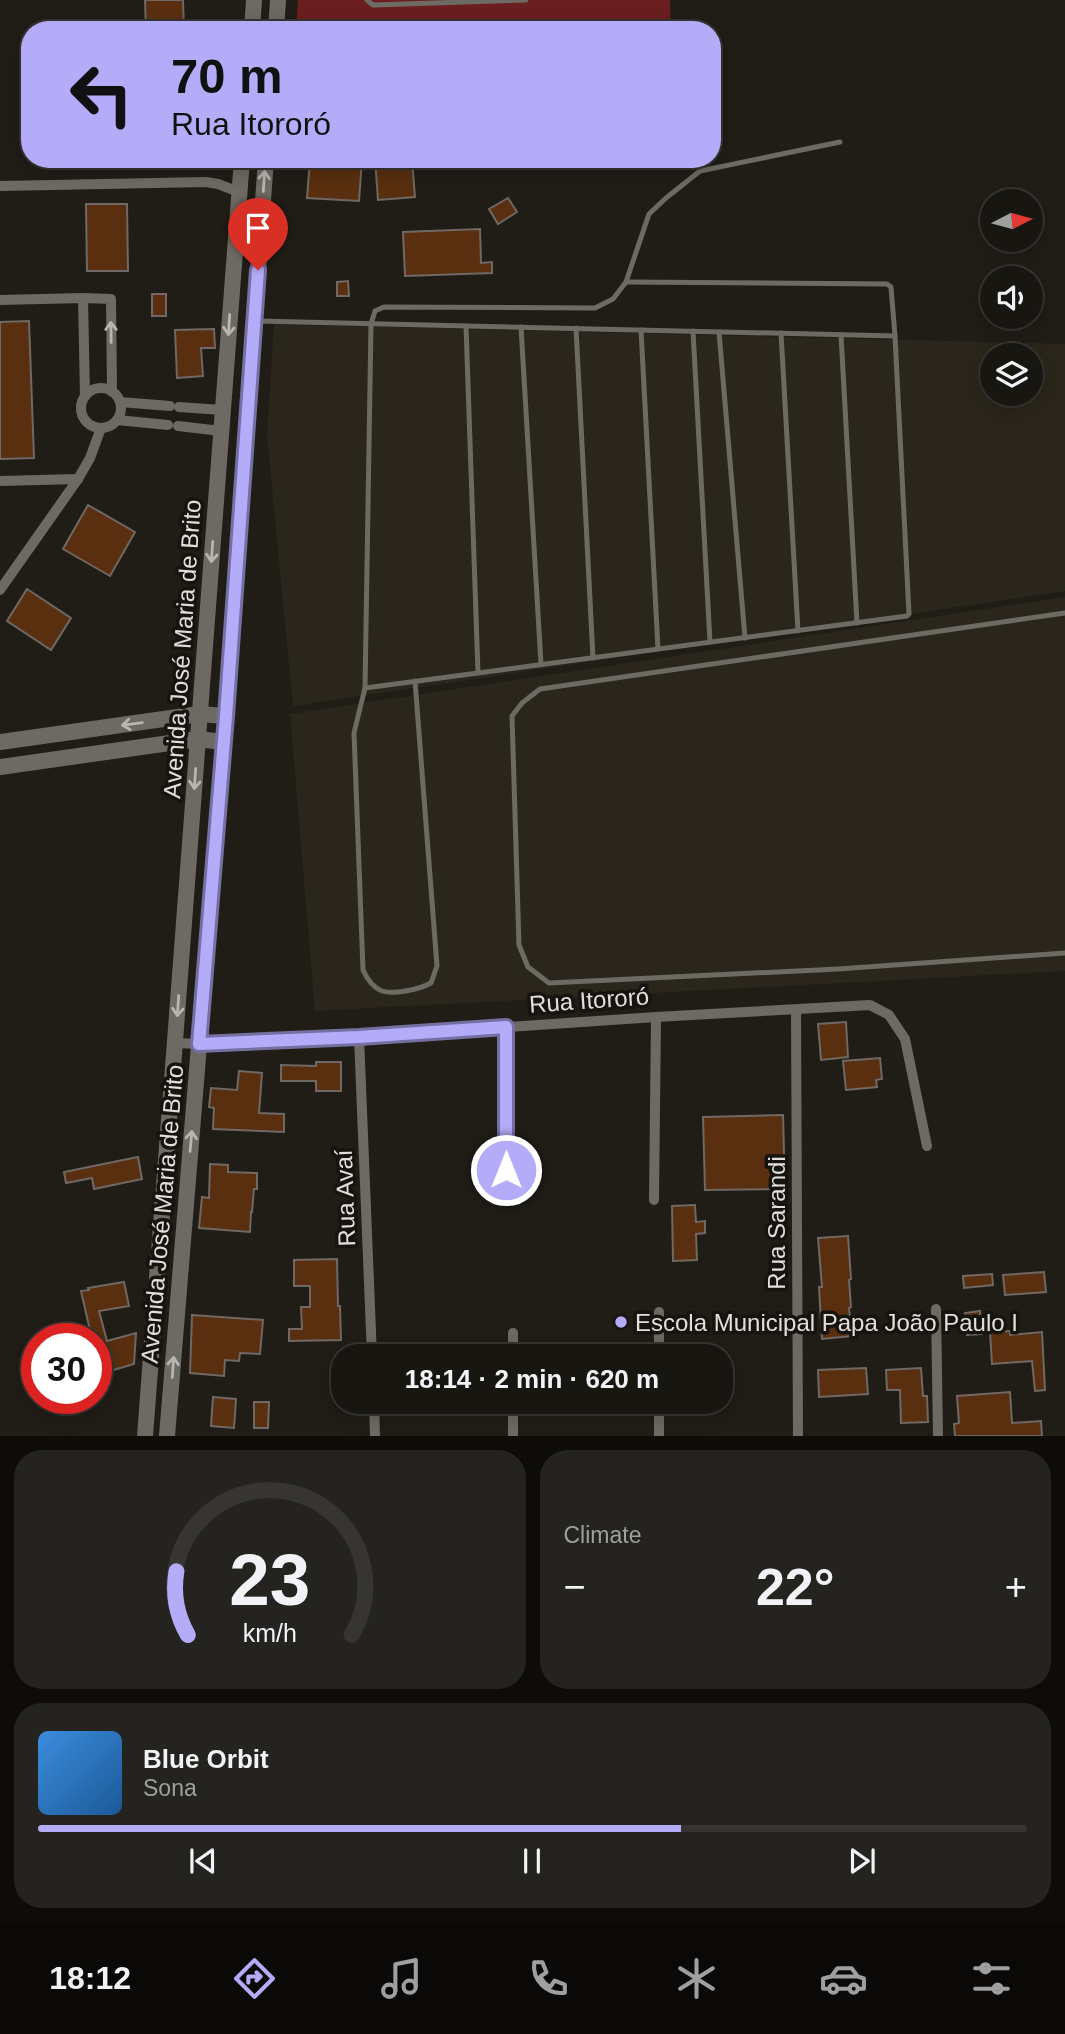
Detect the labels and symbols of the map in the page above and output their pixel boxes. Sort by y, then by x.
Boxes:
one-way arrow [258,170,271,193]
north arrow [980,189,1043,252]
pin [228,198,288,270]
one-way arrow [222,313,235,336]
one-way arrow [104,320,118,343]
street label: Avenida José Maria de Brito [158,499,206,799]
one-way arrow [205,540,218,563]
one-way arrow [121,717,143,730]
one-way arrow [188,767,201,790]
street label: Rua Itororó [528,982,650,1018]
one-way arrow [172,994,185,1017]
street label: Avenida José Maria de Brito [135,1064,189,1364]
one-way arrow [184,1130,197,1152]
position arrow [469,1133,543,1207]
street label: Rua Avaí [330,1149,360,1247]
street label: Rua Sarandi [763,1156,790,1290]
place label: Escola Municipal Papa João Paulo I [635,1309,1018,1336]
marker: Escola Municipal Papa João Paulo I [613,1314,629,1330]
speed limit sign: 30 [21,1323,112,1414]
one-way arrow [167,1357,180,1379]

